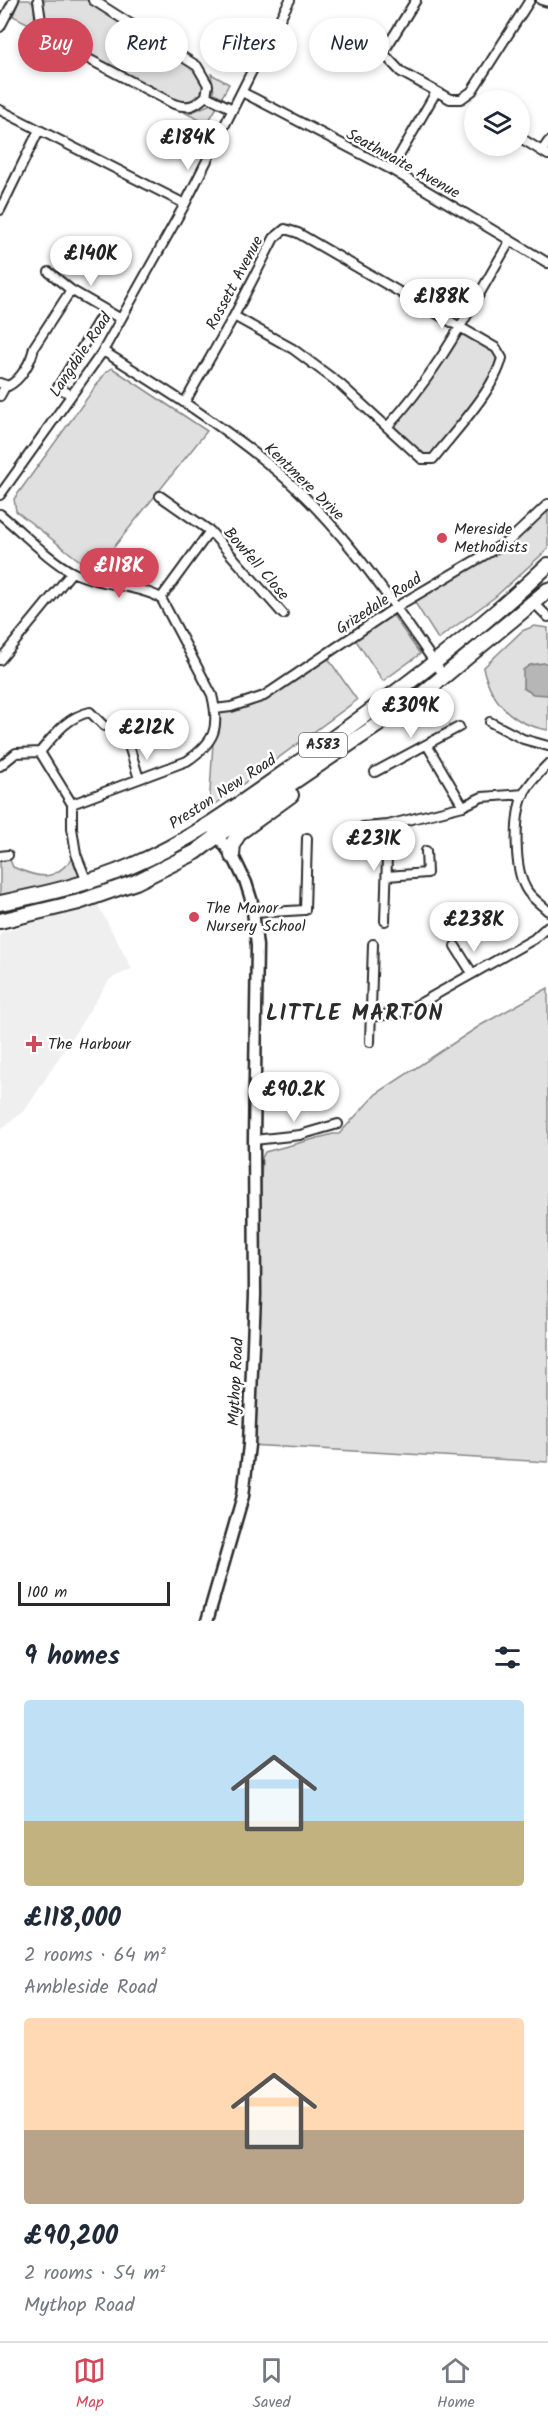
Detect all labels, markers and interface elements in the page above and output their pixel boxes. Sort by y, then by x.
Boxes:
chip: Buy [18,18,93,72]
chip: Rent [105,18,188,72]
chip: Filters [200,18,297,72]
chip: New [309,18,389,72]
map controls [464,90,530,156]
button: layers [464,90,530,156]
pin: £184K [146,120,230,171]
street label: Seathwaite Avenue [341,122,465,206]
text: £184K [160,123,216,155]
street label: Rossett Avenue [200,232,270,334]
pin: £140K [49,236,133,287]
text: £140K [64,239,118,271]
pin: £188K [400,279,484,330]
text: £188K [414,282,470,314]
street label: Langdale Road [43,307,119,402]
street label: Kentmere Drive [258,437,350,527]
place label: Mereside Methodists [454,517,528,560]
street label: Bowfell Close [217,522,295,606]
marker: Mereside Methodists [435,531,449,545]
pin: £118K [77,548,161,599]
text: £118K [94,551,144,583]
street label: Grizedale Road [331,566,428,641]
pin: £309K [369,688,453,739]
text: £309K [382,691,440,723]
pin: £212K [105,710,189,761]
text: £212K [119,713,175,745]
road number: A583 [299,733,347,757]
street label: Preston New Road [164,747,283,836]
pin: £231K [332,821,416,872]
text: £231K [346,824,402,856]
place label: The Manor Nursery School [206,896,306,939]
pin: £238K [432,902,516,953]
text: £238K [443,905,505,937]
marker: The Manor Nursery School [187,910,201,924]
district label: LITTLE MARTON [266,997,444,1032]
place label: The Harbour [48,1032,133,1057]
marker: The Harbour [25,1035,43,1053]
pin: £90.2K [245,1072,343,1123]
text: £90.2K [262,1075,326,1107]
street label: Mythop Road [221,1336,251,1427]
scale bar [18,1579,170,1606]
text: 100 m [27,1580,67,1605]
text: 9 homes [24,1636,120,1678]
icon: filters [491,1641,524,1674]
icon: home [220,1739,328,1847]
text: £118,000 [24,1898,121,1940]
text: 2 rooms · 64 m² [24,1940,166,1972]
text: Ambleside Road [24,1972,157,2004]
icon: home [220,2057,328,2165]
text: £90,200 [24,2216,118,2258]
text: 2 rooms · 54 m² [24,2258,165,2290]
text: Mythop Road [24,2290,134,2322]
tab: Map [73,2354,106,2415]
tab: Saved [253,2354,291,2415]
tab: Home [437,2354,475,2415]

